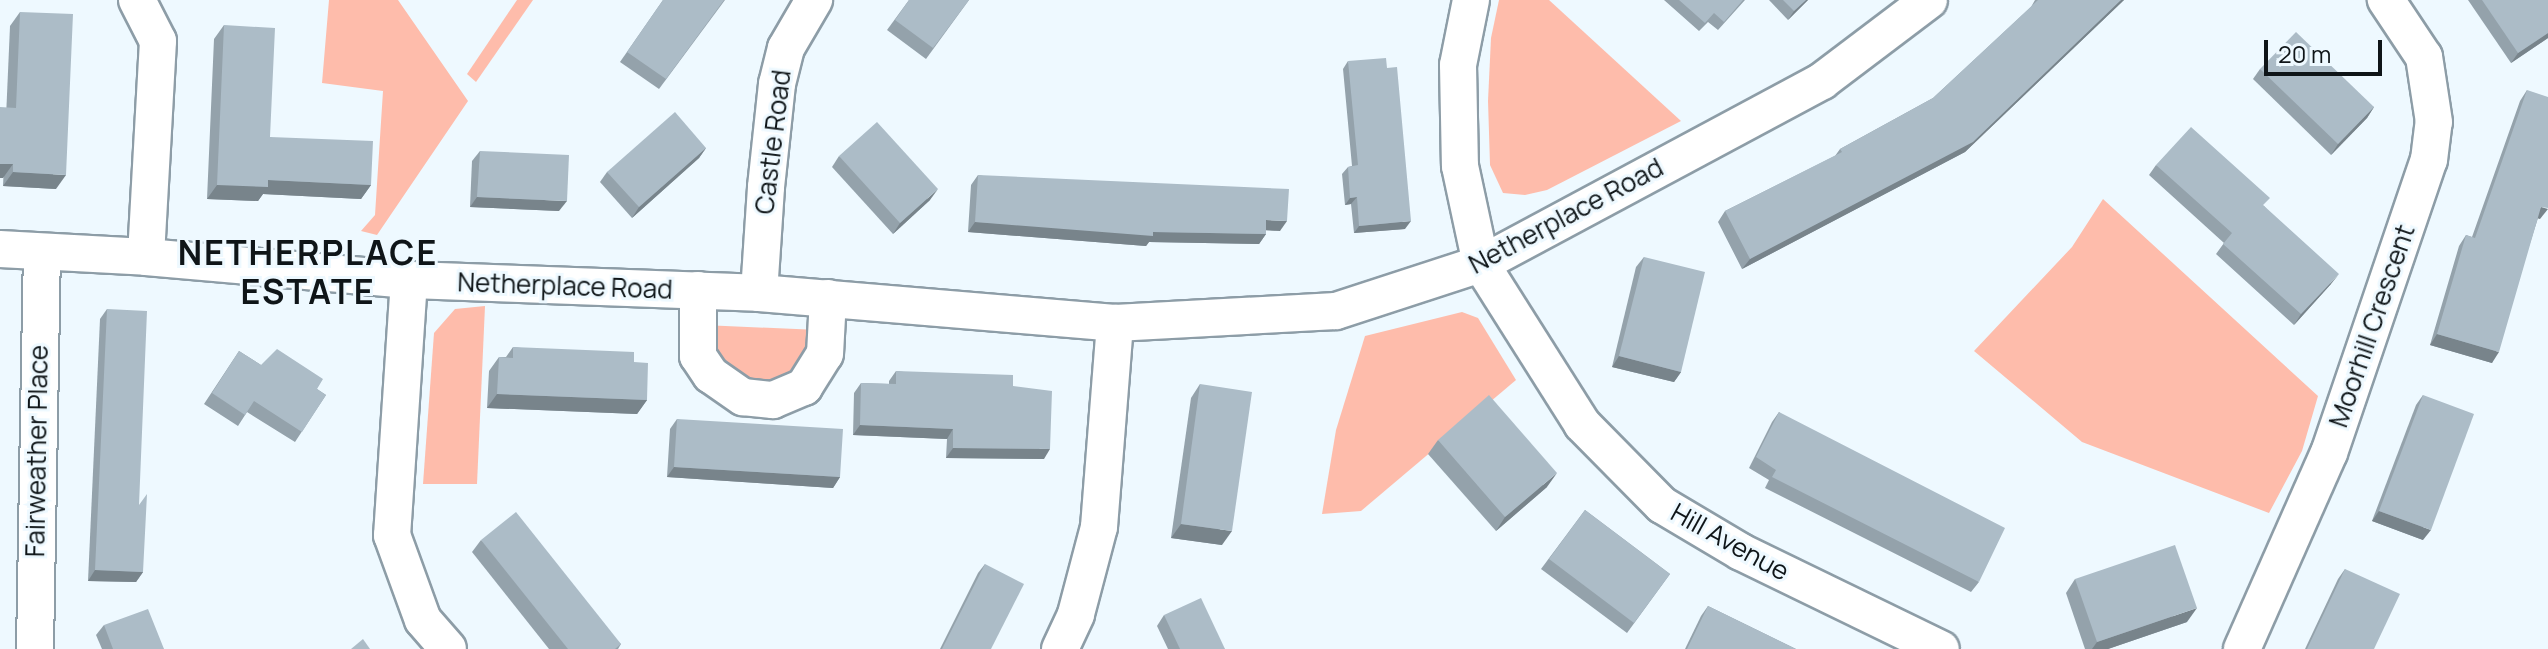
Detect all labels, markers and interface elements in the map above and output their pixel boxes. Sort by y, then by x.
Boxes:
scale bar [2268,24,2386,74]
text: 20 m [2278,37,2331,70]
street label: Castle Road [749,68,797,216]
street label: Netherplace Road [1464,152,1668,280]
street label: Moorhill Crescent [2323,221,2421,431]
district label: NETHERPLACE ESTATE [178,232,438,312]
street label: Netherplace Road [457,267,673,305]
street label: Fairweather Place [20,345,54,557]
street label: Hill Avenue [1665,497,1795,587]

